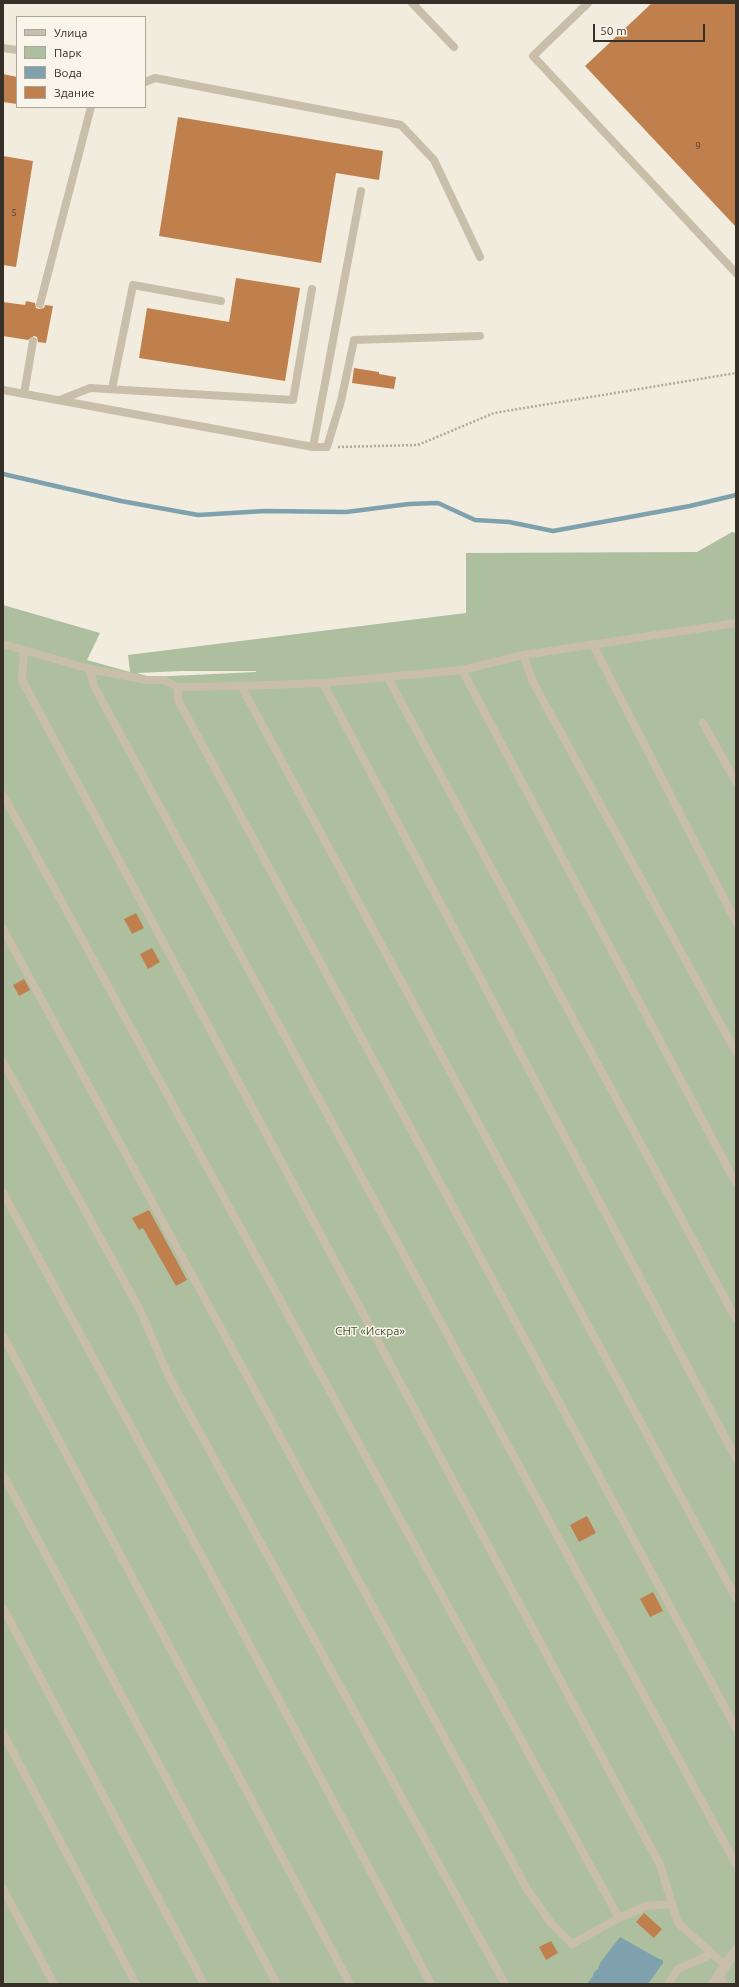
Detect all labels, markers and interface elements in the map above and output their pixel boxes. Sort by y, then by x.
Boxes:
legend [16,16,146,108]
scale bar [595,16,707,42]
text: 50 m [600,24,627,37]
text: Улица [54,26,87,39]
text: Парк [54,46,82,59]
text: Вода [54,66,82,79]
text: Здание [54,86,95,99]
house number: 9 [695,140,701,152]
house number: 5 [11,207,17,219]
park label: СНТ «Искра» [335,1324,405,1338]

